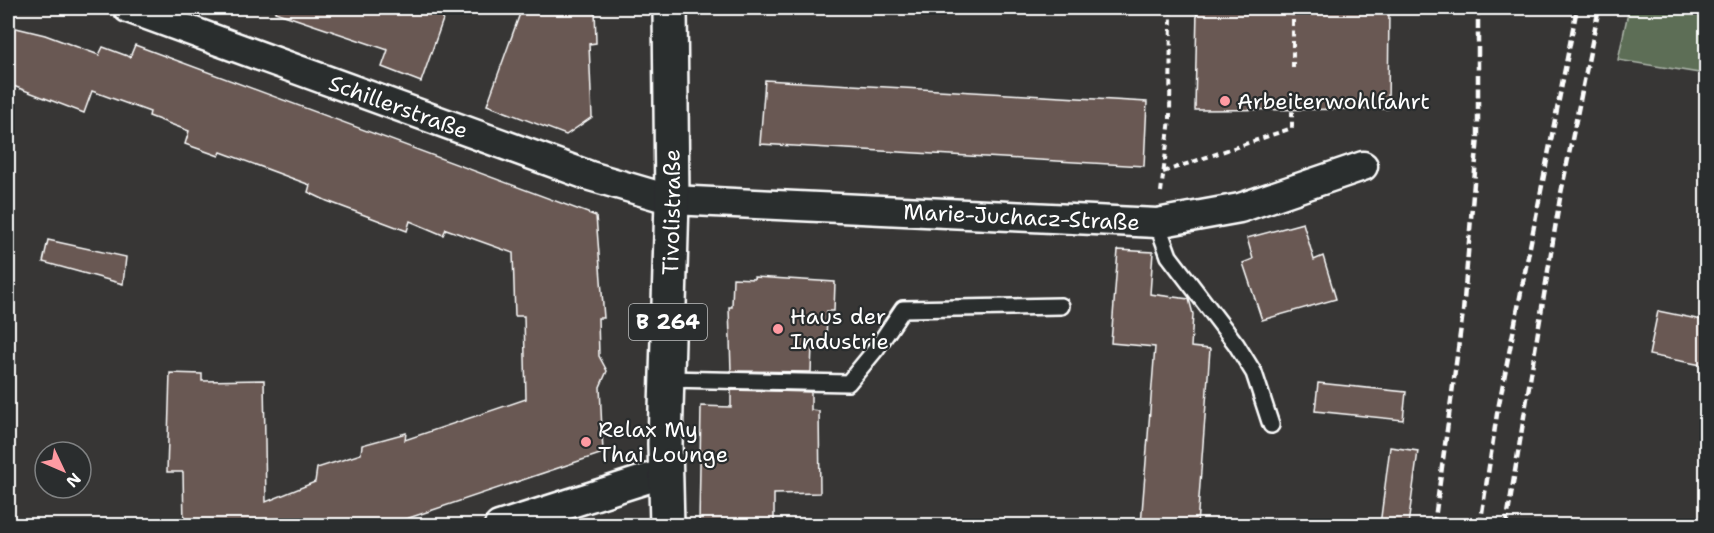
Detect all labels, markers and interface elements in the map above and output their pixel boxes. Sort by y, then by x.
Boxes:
street label: Schillerstraße [325,68,472,145]
place label: Arbeiterwohlfahrt [1237,87,1430,116]
marker: Arbeiterwohlfahrt [1218,94,1232,108]
street label: Tivolistraße [656,149,687,275]
street label: Marie-Juchacz-Straße [903,197,1141,237]
place label: Haus der Industrie [790,302,889,356]
road number: B 264 [629,304,707,340]
marker: Haus der Industrie [771,322,785,336]
place label: Relax My Thai Lounge [598,415,728,469]
marker: Relax My Thai Lounge [579,435,593,449]
north arrow [33,440,93,500]
text: N [61,468,85,492]

